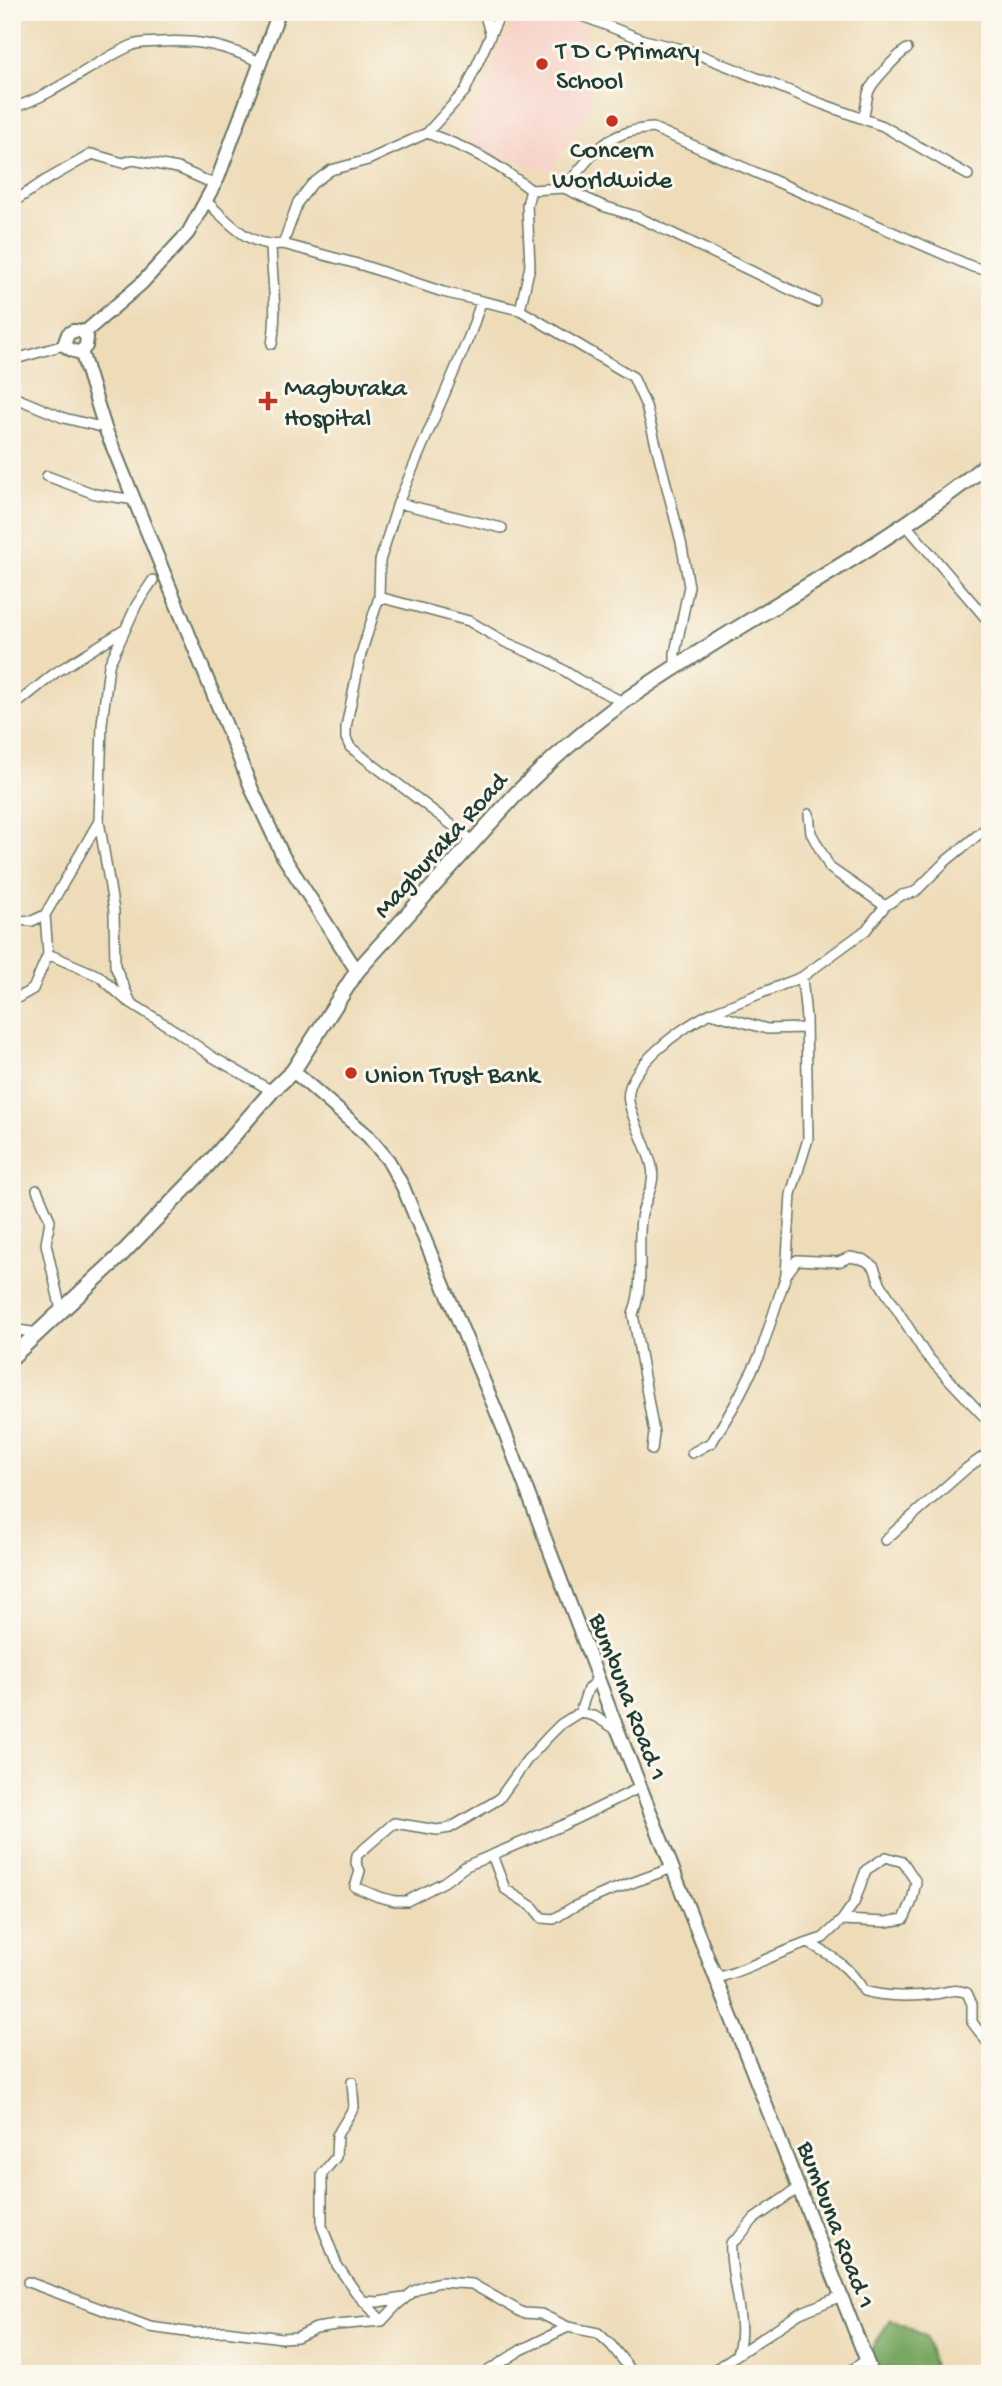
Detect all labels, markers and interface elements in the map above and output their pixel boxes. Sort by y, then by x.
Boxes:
place label: T D C Primary School [554,38,700,99]
marker: T D C Primary School [534,56,550,72]
marker: Concern Worldwide [604,113,620,129]
place label: Concern Worldwide [552,137,673,198]
place label: Magburaka Hospital [284,375,408,436]
marker: Magburaka Hospital [258,391,278,411]
street label: Magburaka Road [369,766,517,926]
place label: Union Trust Bank [365,1062,542,1093]
marker: Union Trust Bank [343,1065,359,1081]
street label: Bumbuna Road 1 [579,1609,672,1785]
street label: Bumbuna Road 1 [787,2137,880,2313]

